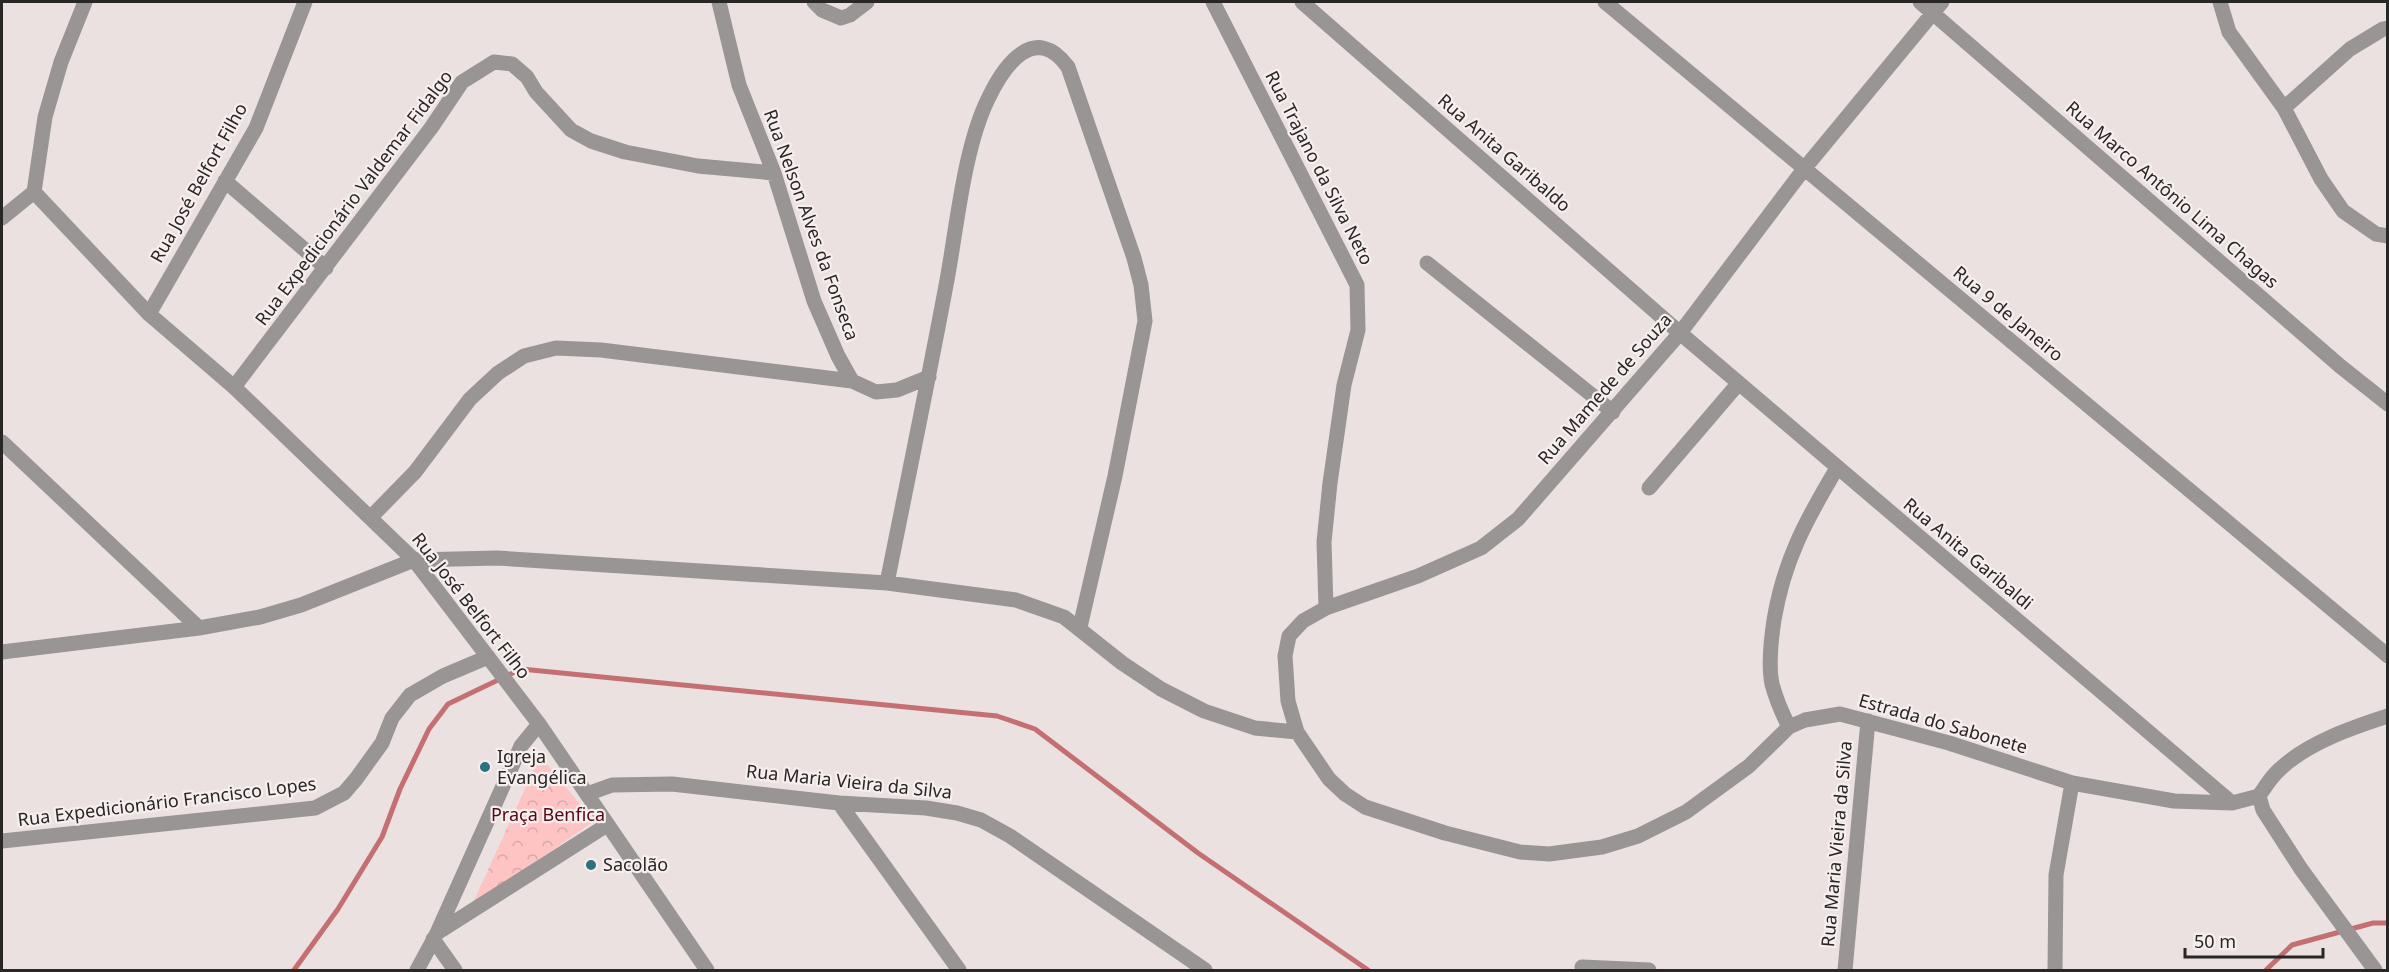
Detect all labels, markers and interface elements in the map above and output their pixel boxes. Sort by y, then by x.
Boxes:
street label: Rua Expedicionário Valdemar Fidalgo [249,65,457,330]
street label: Rua Trajano da Silva Neto [1260,66,1379,269]
street label: Rua Anita Garibaldo [1433,88,1576,217]
street label: Rua Marco Antônio Lima Chagas [2061,95,2284,293]
street label: Rua José Belfort Filho [144,98,252,267]
street label: Rua Nelson Alves da Fonseca [759,106,865,344]
street label: Rua 9 de Janeiro [1949,260,2069,366]
street label: Rua Mamede de Souza [1532,308,1677,469]
street label: Rua Anita Garibaldi [1899,492,2039,615]
street label: Rua José Belfort Filho [407,527,536,683]
street label: Estrada do Sabonete [1856,687,2031,759]
street label: Rua Maria Vieira da Silva [1815,740,1857,948]
place label: Igreja Evangélica [497,744,587,789]
street label: Rua Maria Vieira da Silva [745,758,953,804]
marker: Igreja Evangélica [478,760,492,774]
street label: Rua Expedicionário Francisco Lopes [16,771,317,831]
park label: Praça Benfica [491,802,605,826]
place label: Sacolão [603,852,668,876]
marker: Sacolão [584,858,598,872]
scale bar [2185,921,2323,959]
text: 50 m [2194,929,2236,953]

